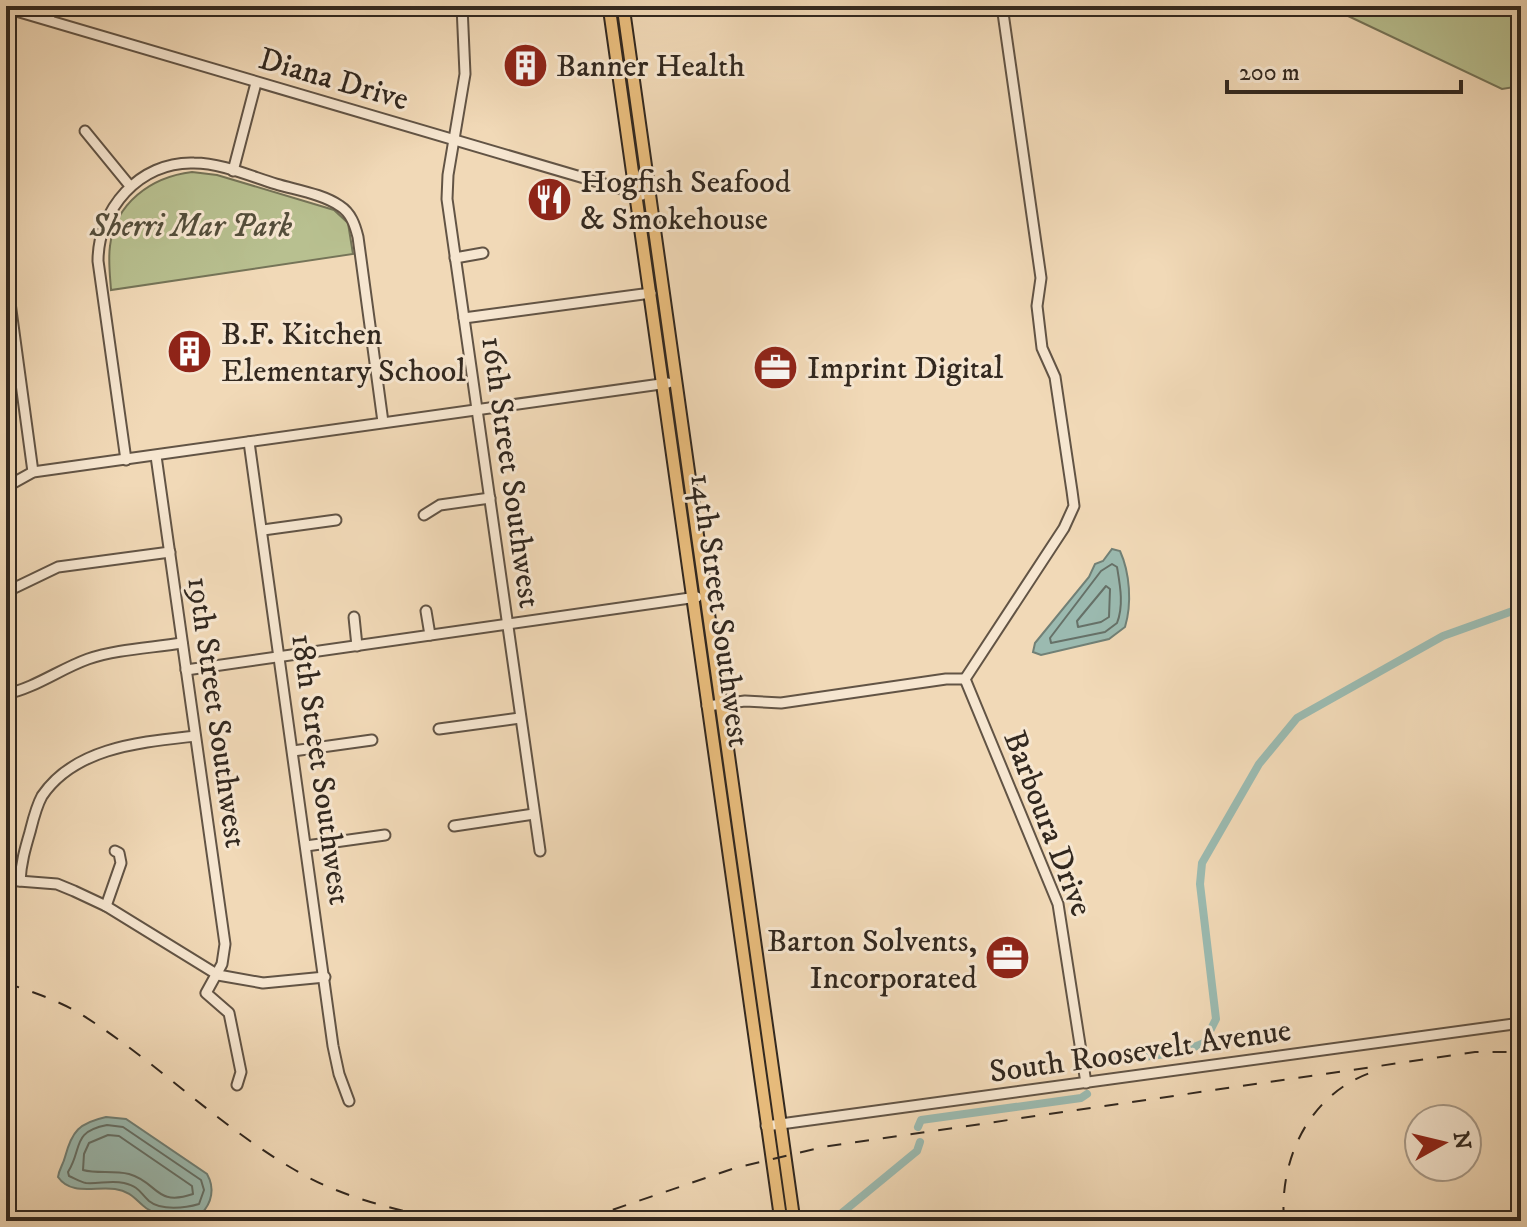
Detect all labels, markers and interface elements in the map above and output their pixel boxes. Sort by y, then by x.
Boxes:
street label: Diana Drive [254,39,413,120]
building icon: Banner Health [501,41,549,89]
scale bar [1227,44,1461,94]
place label: Banner Health [556,47,745,87]
text: 200 m [1239,58,1300,88]
place label: Hogfish Seafood & Smokehouse [580,163,791,240]
restaurant icon: Hogfish Seafood & Smokehouse [525,175,573,223]
park label: Sherri Mar Park [89,207,293,247]
place label: B.F. Kitchen Elementary School [221,315,466,392]
building icon: B.F. Kitchen Elementary School [166,327,214,375]
street label: 16th Street Southwest [471,334,549,611]
office icon: Imprint Digital [752,343,800,391]
place label: Imprint Digital [807,349,1004,389]
street label: 14th Street Southwest [680,471,758,750]
street label: 19th Street Southwest [177,574,255,850]
street label: 18th Street Southwest [281,631,359,907]
street label: Barboura Drive [993,725,1101,922]
place label: Barton Solvents, Incorporated [767,922,977,999]
office icon: Barton Solvents, Incorporated [984,934,1032,982]
street label: South Roosevelt Avenue [987,1011,1294,1093]
north arrow [1403,1103,1483,1183]
text: N [1447,1130,1476,1151]

